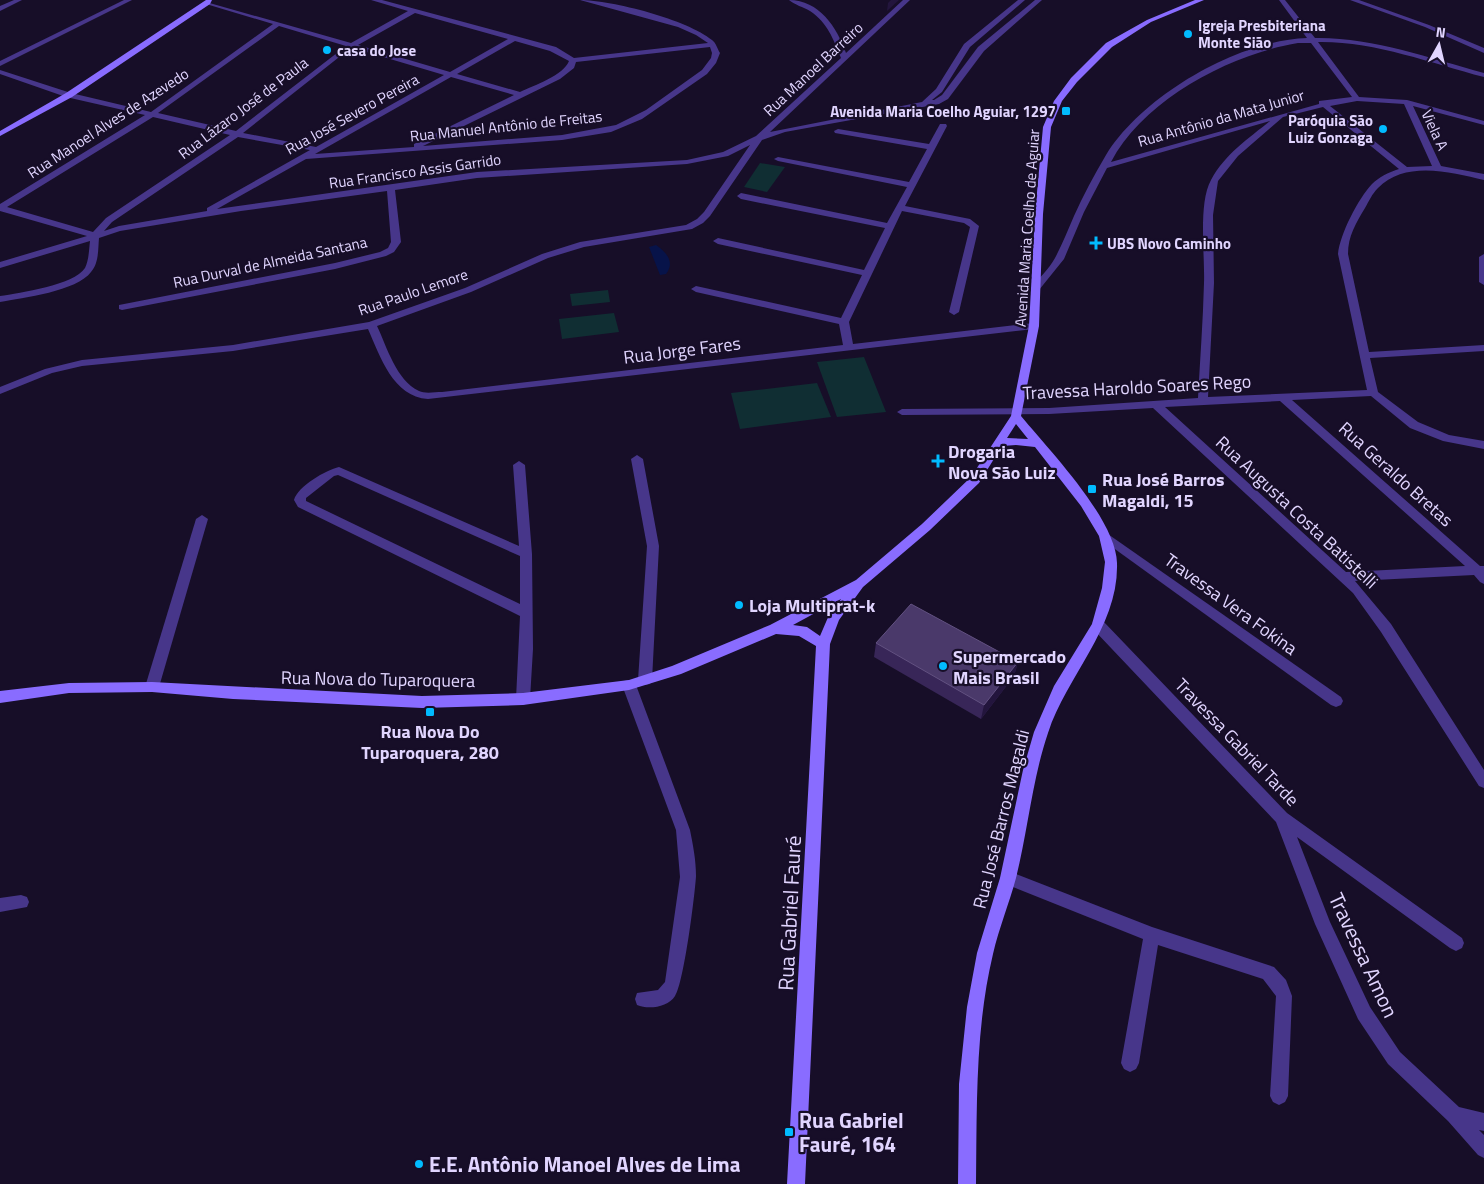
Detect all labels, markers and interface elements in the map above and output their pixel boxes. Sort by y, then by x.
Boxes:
place label: Igreja Presbiteriana Monte Sião [1198,14,1326,54]
street label: Rua Manoel Barreiro [758,16,868,121]
north arrow [1414,20,1464,70]
text: N [1435,21,1447,43]
marker: Igreja Presbiteriana Monte Sião [1182,28,1194,40]
place label: casa do Jose [337,39,416,62]
marker: casa do Jose [321,44,333,56]
street label: Rua Lázaro José de Paula [173,51,313,165]
street label: Rua Manoel Alves de Azevedo [23,62,193,184]
street label: Rua José Severo Pereira [281,67,423,160]
street label: Rua Antônio da Mata Junior [1135,83,1307,153]
place label: Avenida Maria Coelho Aguiar, 1297 [830,100,1056,123]
street label: Rua Manuel Antônio de Freitas [409,104,603,148]
marker: Avenida Maria Coelho Aguiar, 1297 [1060,105,1072,117]
street label: Viela A [1416,106,1454,154]
place label: Paróquia São Luiz Gonzaga [1288,109,1373,149]
marker: Paróquia São Luiz Gonzaga [1377,123,1389,135]
street label: Avenida Maria Coelho de Aguiar [1009,128,1045,328]
street label: Rua Francisco Assis Garrido [327,148,503,194]
street label: Rua Durval de Almeida Santana [171,230,369,294]
place label: UBS Novo Caminho [1107,232,1231,255]
marker: UBS Novo Caminho [1089,236,1103,250]
street label: Rua Paulo Lemore [355,262,471,322]
street label: Rua Jorge Fares [622,329,742,371]
street label: Travessa Haroldo Soares Rego [1022,368,1252,406]
street label: Rua Geraldo Bretas [1333,415,1459,533]
street label: Rua Augusta Costa Batistelli [1210,429,1384,595]
place label: Drogaria Nova São Luiz [948,438,1056,486]
marker: Drogaria Nova São Luiz [932,455,944,467]
place label: Rua José Barros Magaldi, 15 [1102,466,1224,514]
marker: Rua José Barros Magaldi, 15 [1086,483,1098,495]
street label: Travessa Vera Fokina [1159,547,1303,661]
place label: Loja Multiprat-k [749,592,876,619]
marker: Loja Multiprat-k [733,599,745,611]
place label: Supermercado Mais Brasil [953,643,1066,691]
marker: Supermercado Mais Brasil [937,660,949,672]
street label: Rua Nova do Tuparoquera [281,664,475,694]
street label: Travessa Gabriel Tarde [1169,672,1305,812]
marker: Rua Nova Do Tuparoquera, 280 [424,706,436,718]
place label: Rua Nova Do Tuparoquera, 280 [361,718,499,766]
street label: Rua José Barros Magaldi [966,727,1036,911]
street label: Rua Gabriel Fauré [769,835,809,991]
street label: Travessa Amon [1321,887,1407,1023]
place label: Rua Gabriel Fauré, 164 [799,1104,904,1160]
marker: Rua Gabriel Fauré, 164 [783,1126,795,1138]
place label: E.E. Antônio Manoel Alves de Lima [429,1148,741,1180]
marker: E.E. Antônio Manoel Alves de Lima [413,1158,425,1170]

